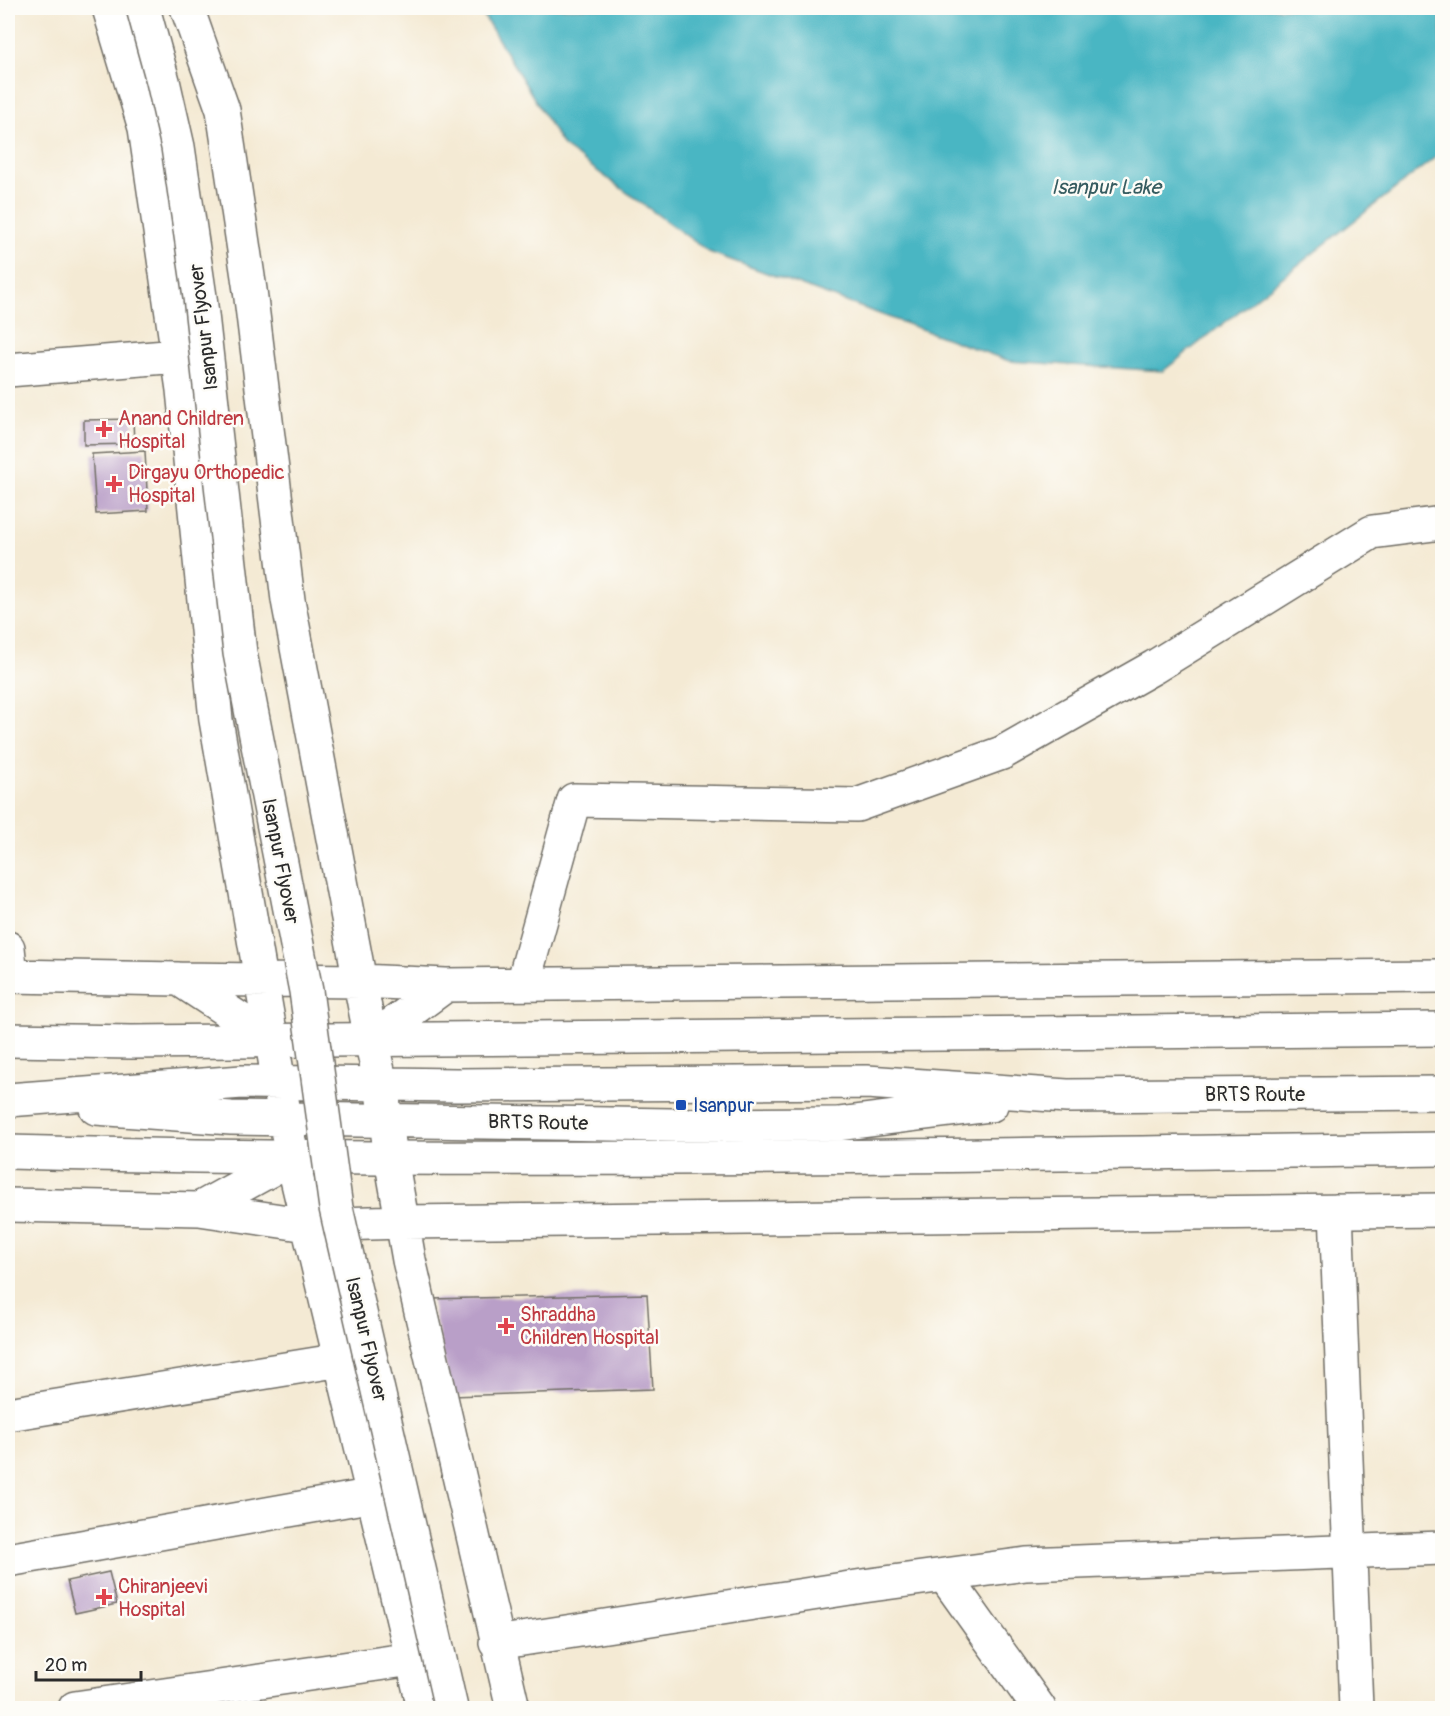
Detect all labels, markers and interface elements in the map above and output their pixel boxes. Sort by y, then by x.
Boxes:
water label: Isanpur Lake [1051,174,1163,201]
street label: Isanpur Flyover [183,262,224,392]
place label: Anand Children Hospital [118,406,244,454]
marker: Anand Children Hospital [95,420,113,438]
place label: Dirgayu Orthopedic Hospital [128,460,285,508]
marker: Dirgayu Orthopedic Hospital [105,475,123,493]
street label: Isanpur Flyover [256,796,305,926]
street label: BRTS Route [1205,1082,1305,1107]
place label: Isanpur [693,1093,754,1118]
marker: Isanpur [674,1098,688,1112]
street label: BRTS Route [488,1109,588,1136]
street label: Isanpur Flyover [340,1274,393,1404]
place label: Shraddha Children Hospital [520,1302,659,1350]
marker: Shraddha Children Hospital [497,1317,515,1335]
place label: Chiranjeevi Hospital [118,1574,208,1622]
marker: Chiranjeevi Hospital [95,1588,113,1606]
scale bar [36,1644,141,1682]
text: 20 m [45,1654,87,1677]

